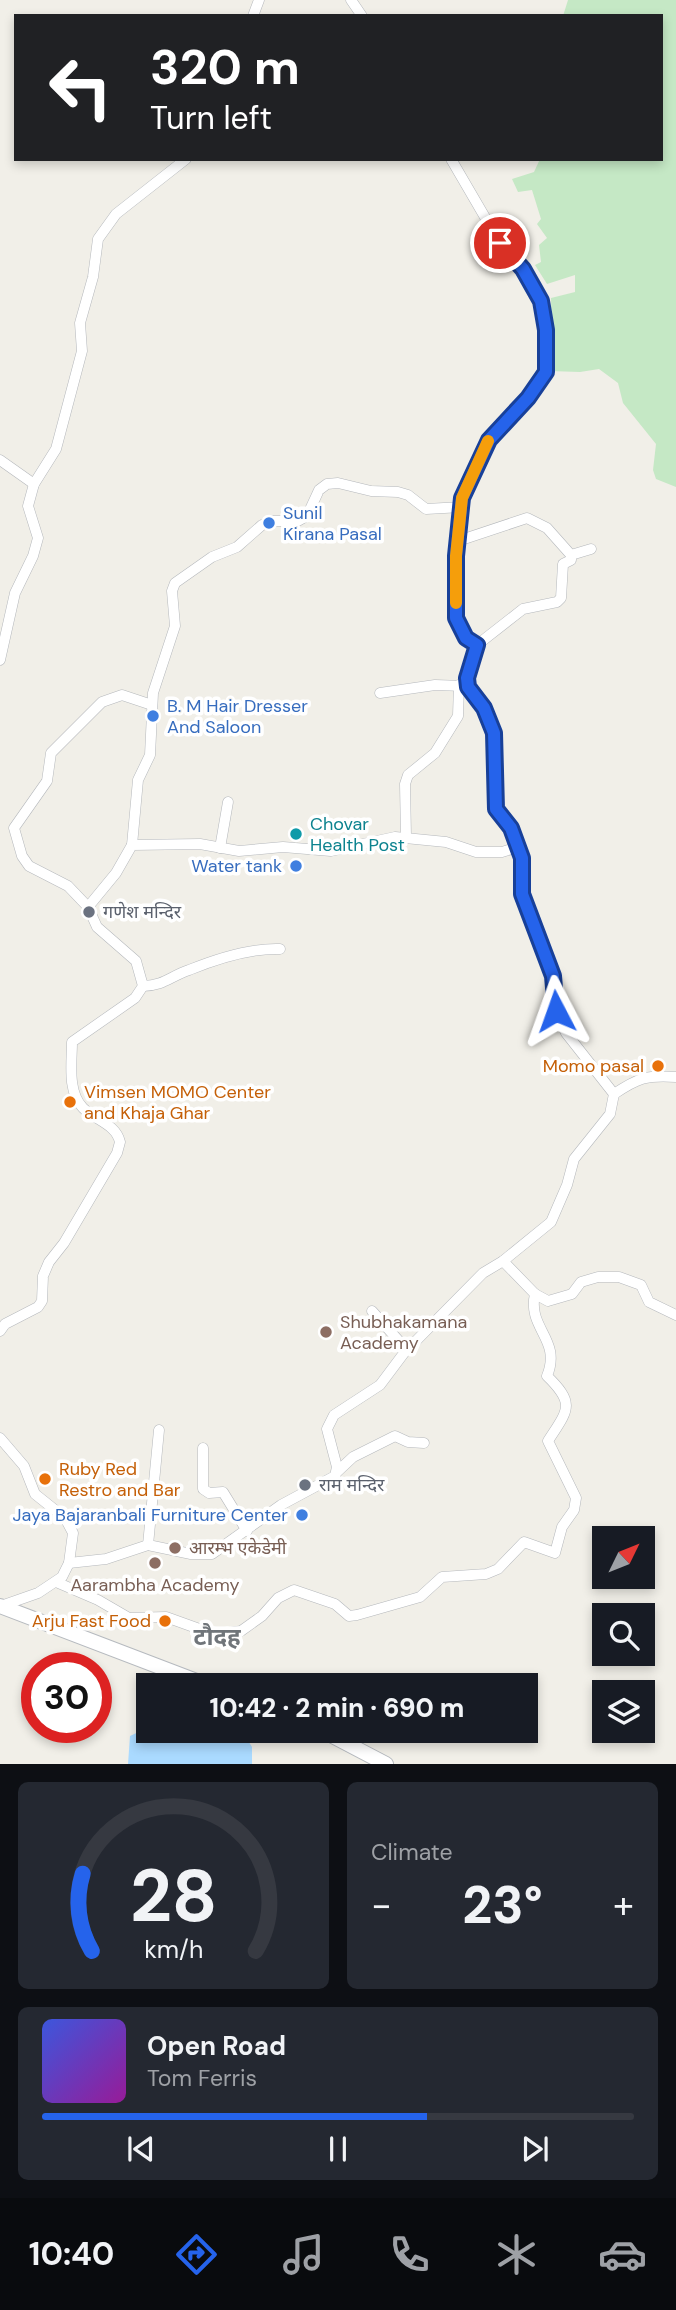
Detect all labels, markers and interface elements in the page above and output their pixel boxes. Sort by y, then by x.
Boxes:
text: 320 m [150,35,300,99]
icon: left [35,42,126,133]
text: Turn left [150,97,272,139]
pin [470,213,530,273]
icon: arrive [481,224,519,262]
place label: Sunil Kirana Pasal [283,501,382,546]
marker: Sunil Kirana Pasal [261,515,277,531]
place label: B. M Hair Dresser And Saloon [167,694,308,739]
marker: B. M Hair Dresser And Saloon [145,708,161,724]
place label: Chovar Health Post [310,812,405,857]
marker: Chovar Health Post [288,826,304,842]
place label: Water tank [191,854,282,878]
marker: Water tank [288,858,304,874]
place label: गणेश मन्दिर [103,900,182,924]
marker: गणेश मन्दिर [81,904,97,920]
position arrow [519,974,593,1048]
place label: Momo pasal [543,1054,644,1078]
marker: Momo pasal [650,1058,666,1074]
place label: Vimsen MOMO Center and Khaja Ghar [84,1080,271,1125]
marker: Vimsen MOMO Center and Khaja Ghar [62,1094,78,1110]
place label: Shubhakamana Academy [340,1310,467,1355]
marker: Shubhakamana Academy [318,1324,334,1340]
place label: Ruby Red Restro and Bar [59,1457,181,1502]
marker: Ruby Red Restro and Bar [37,1471,53,1487]
place label: राम मन्दिर [319,1473,385,1497]
marker: राम मन्दिर [297,1477,313,1493]
place label: Jaya Bajaranbali Furniture Center [13,1503,288,1527]
marker: Jaya Bajaranbali Furniture Center [294,1507,310,1523]
north arrow [592,1526,654,1589]
map controls [592,1526,655,1743]
place label: आरम्भ एकेडेमी [189,1536,287,1560]
marker: आरम्भ एकेडेमी [167,1540,183,1556]
marker: Aarambha Academy [147,1555,163,1571]
place label: Aarambha Academy [71,1573,239,1597]
button: search [592,1603,655,1666]
place label: Arju Fast Food [32,1609,151,1633]
marker: Arju Fast Food [157,1613,173,1629]
district label: टौदह [193,1621,241,1652]
speed limit sign: 30 [21,1652,112,1743]
button: layers [592,1680,655,1743]
text: 10:42 · 2 min · 690 m [210,1691,464,1725]
text: Climate [371,1837,453,1867]
text: 28 [130,1850,217,1945]
text: 23° [462,1871,543,1939]
text: − [371,1880,392,1930]
text: + [613,1880,634,1930]
text: km/h [144,1933,203,1966]
text: Open Road [147,2029,286,2063]
text: Tom Ferris [147,2063,257,2093]
icon: previous [122,2130,160,2168]
icon: pause [319,2130,357,2168]
icon: next [516,2130,554,2168]
icon: directions [172,2230,221,2279]
icon: music [279,2230,328,2279]
icon: phone [385,2230,434,2279]
icon: climate [492,2230,541,2279]
icon: car [598,2230,647,2279]
text: 10:40 [29,2233,114,2275]

